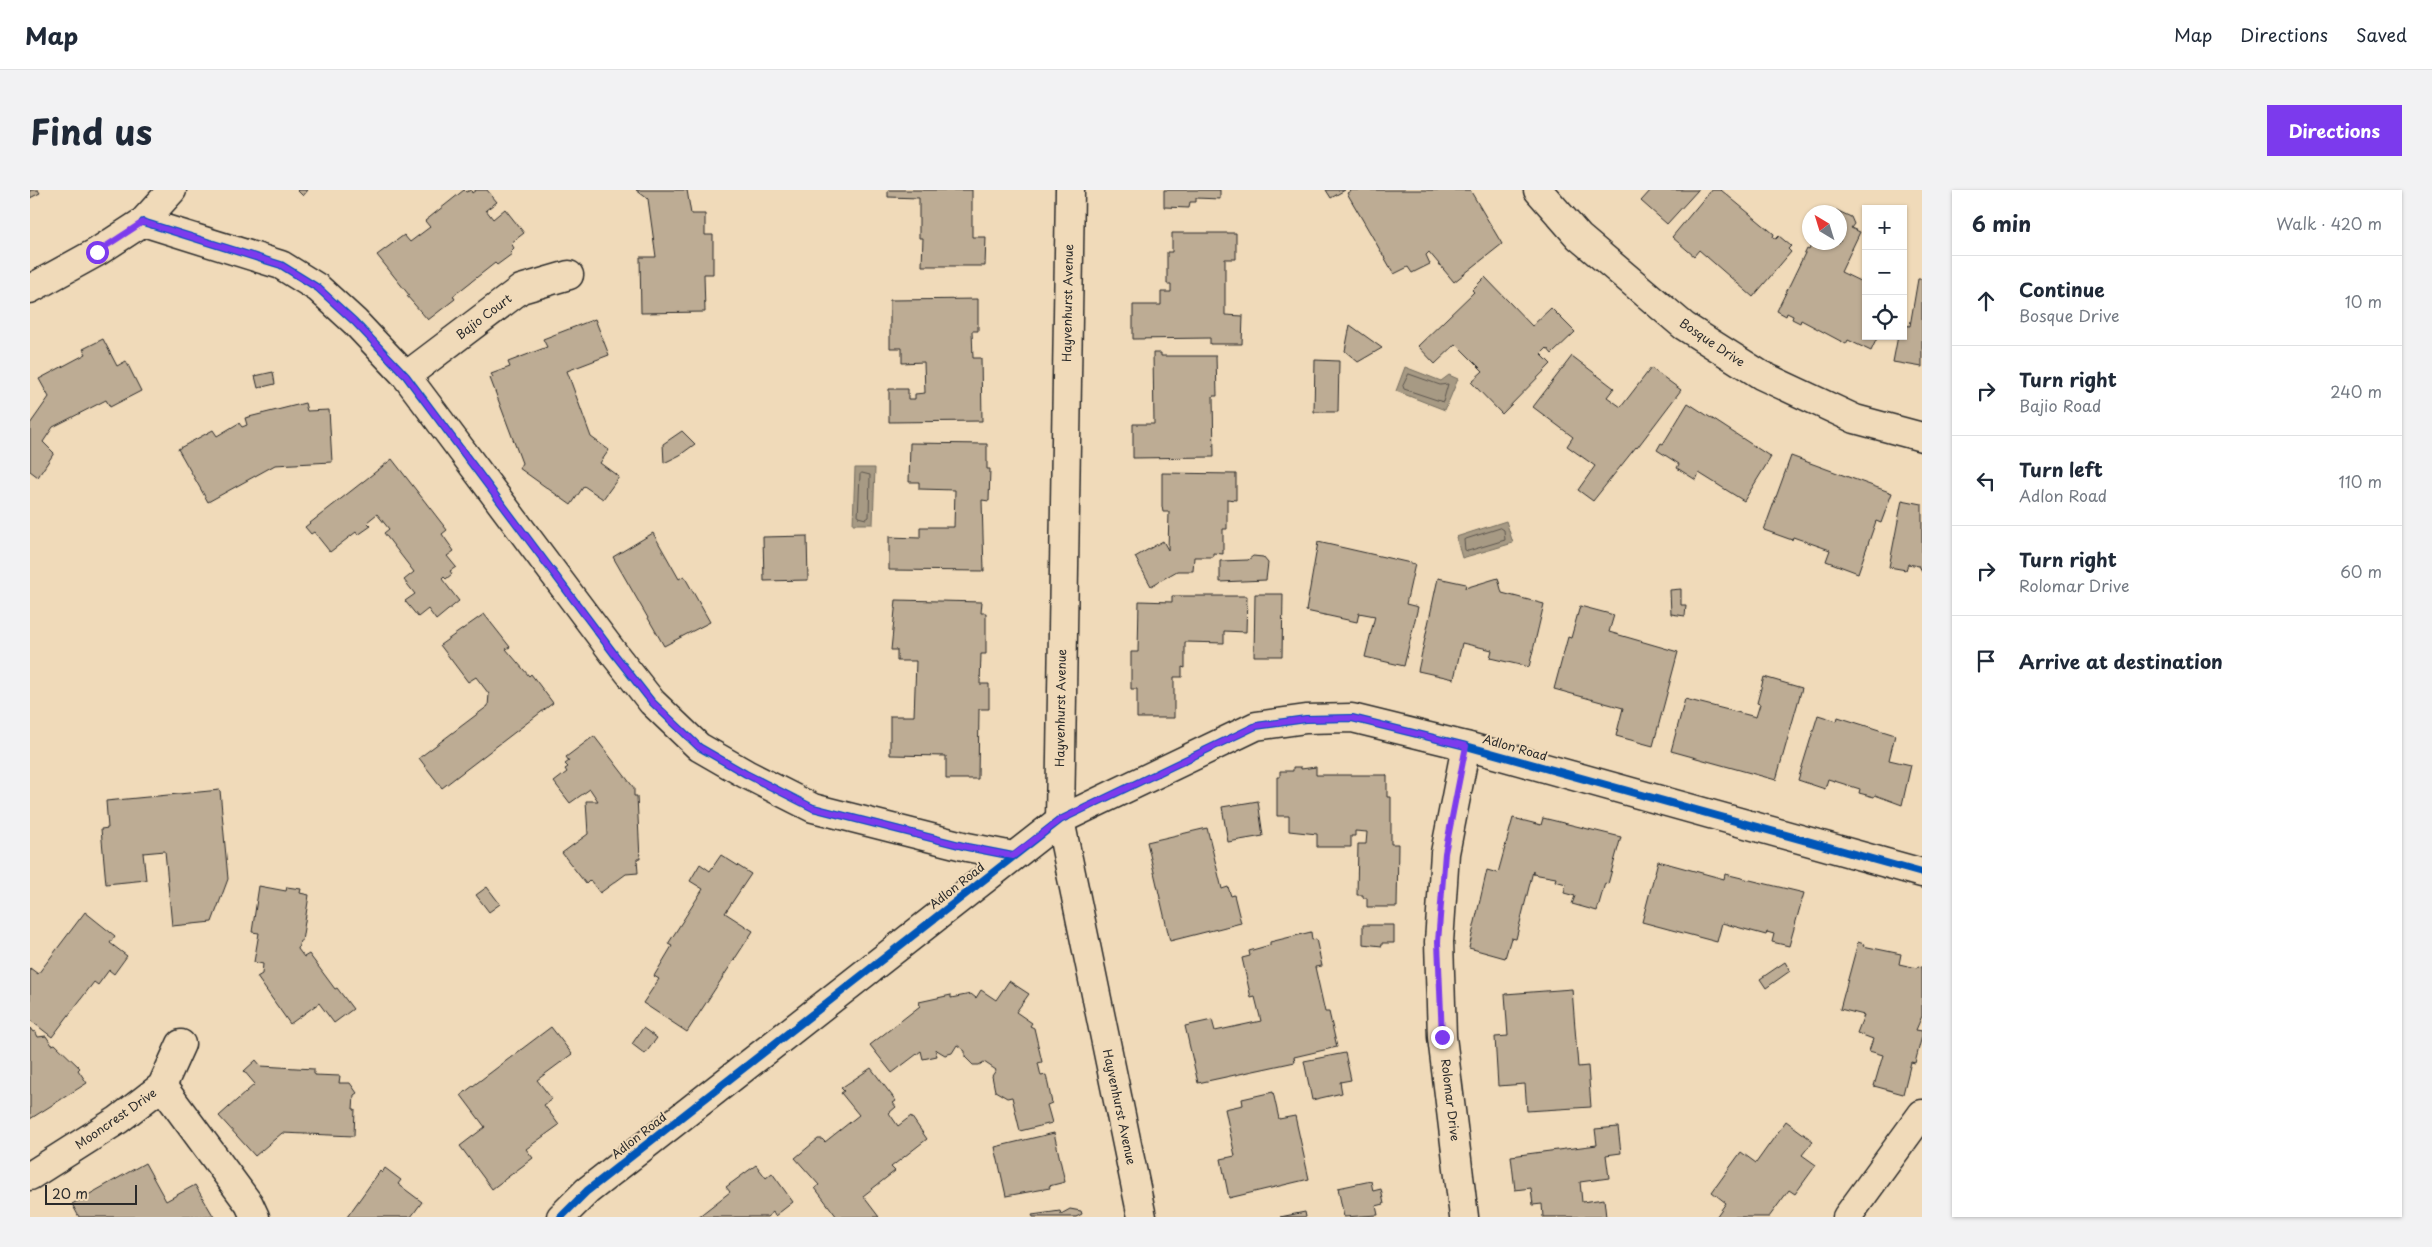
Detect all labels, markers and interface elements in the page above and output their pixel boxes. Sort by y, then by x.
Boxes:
text: Map [25,17,78,53]
text: Map [2174,21,2212,48]
text: Directions [2240,21,2328,48]
text: Saved [2356,21,2407,48]
text: Find us [30,104,152,157]
button: Directions [2267,105,2402,156]
north arrow [1802,205,1847,250]
map controls [1862,205,1907,340]
button: + [1862,205,1907,250]
text: 6 min [1972,207,2031,239]
text: Walk · 420 m [2276,211,2382,235]
route start [86,241,109,264]
street label: Hayvenhurst Avenue [1057,243,1077,362]
button: − [1862,250,1907,295]
text: Continue [2019,275,2105,303]
icon: ahead [1972,287,2000,315]
street label: Bajio Court [452,289,515,343]
text: 10 m [2345,289,2382,313]
button: locate [1862,295,1907,340]
text: Bosque Drive [2019,303,2119,327]
street label: Bosque Drive [1676,314,1749,371]
text: Turn right [2019,365,2117,393]
icon: right [1972,377,2000,405]
text: 240 m [2330,379,2382,403]
text: Bajio Road [2019,393,2101,417]
text: Turn left [2019,455,2103,483]
icon: left [1972,467,2000,495]
text: 110 m [2339,469,2382,493]
text: Adlon Road [2019,483,2107,507]
text: Turn right [2019,545,2117,573]
icon: right [1972,557,2000,585]
text: 60 m [2340,559,2382,583]
text: Rolomar Drive [2019,573,2129,597]
icon: arrive [1972,647,2000,675]
text: Arrive at destination [2019,647,2223,675]
street label: Hayvenhurst Avenue [1050,648,1070,767]
street label: Adlon Road [1481,729,1550,765]
street label: Adlon Road [925,858,988,913]
route end [1431,1026,1454,1049]
street label: Hayvenhurst Avenue [1099,1047,1141,1167]
street label: Rolomar Drive [1437,1058,1465,1142]
street label: Mooncrest Drive [71,1083,160,1153]
street label: Adlon Road [607,1108,670,1163]
scale bar [45,1182,138,1205]
text: 20 m [52,1183,88,1204]

